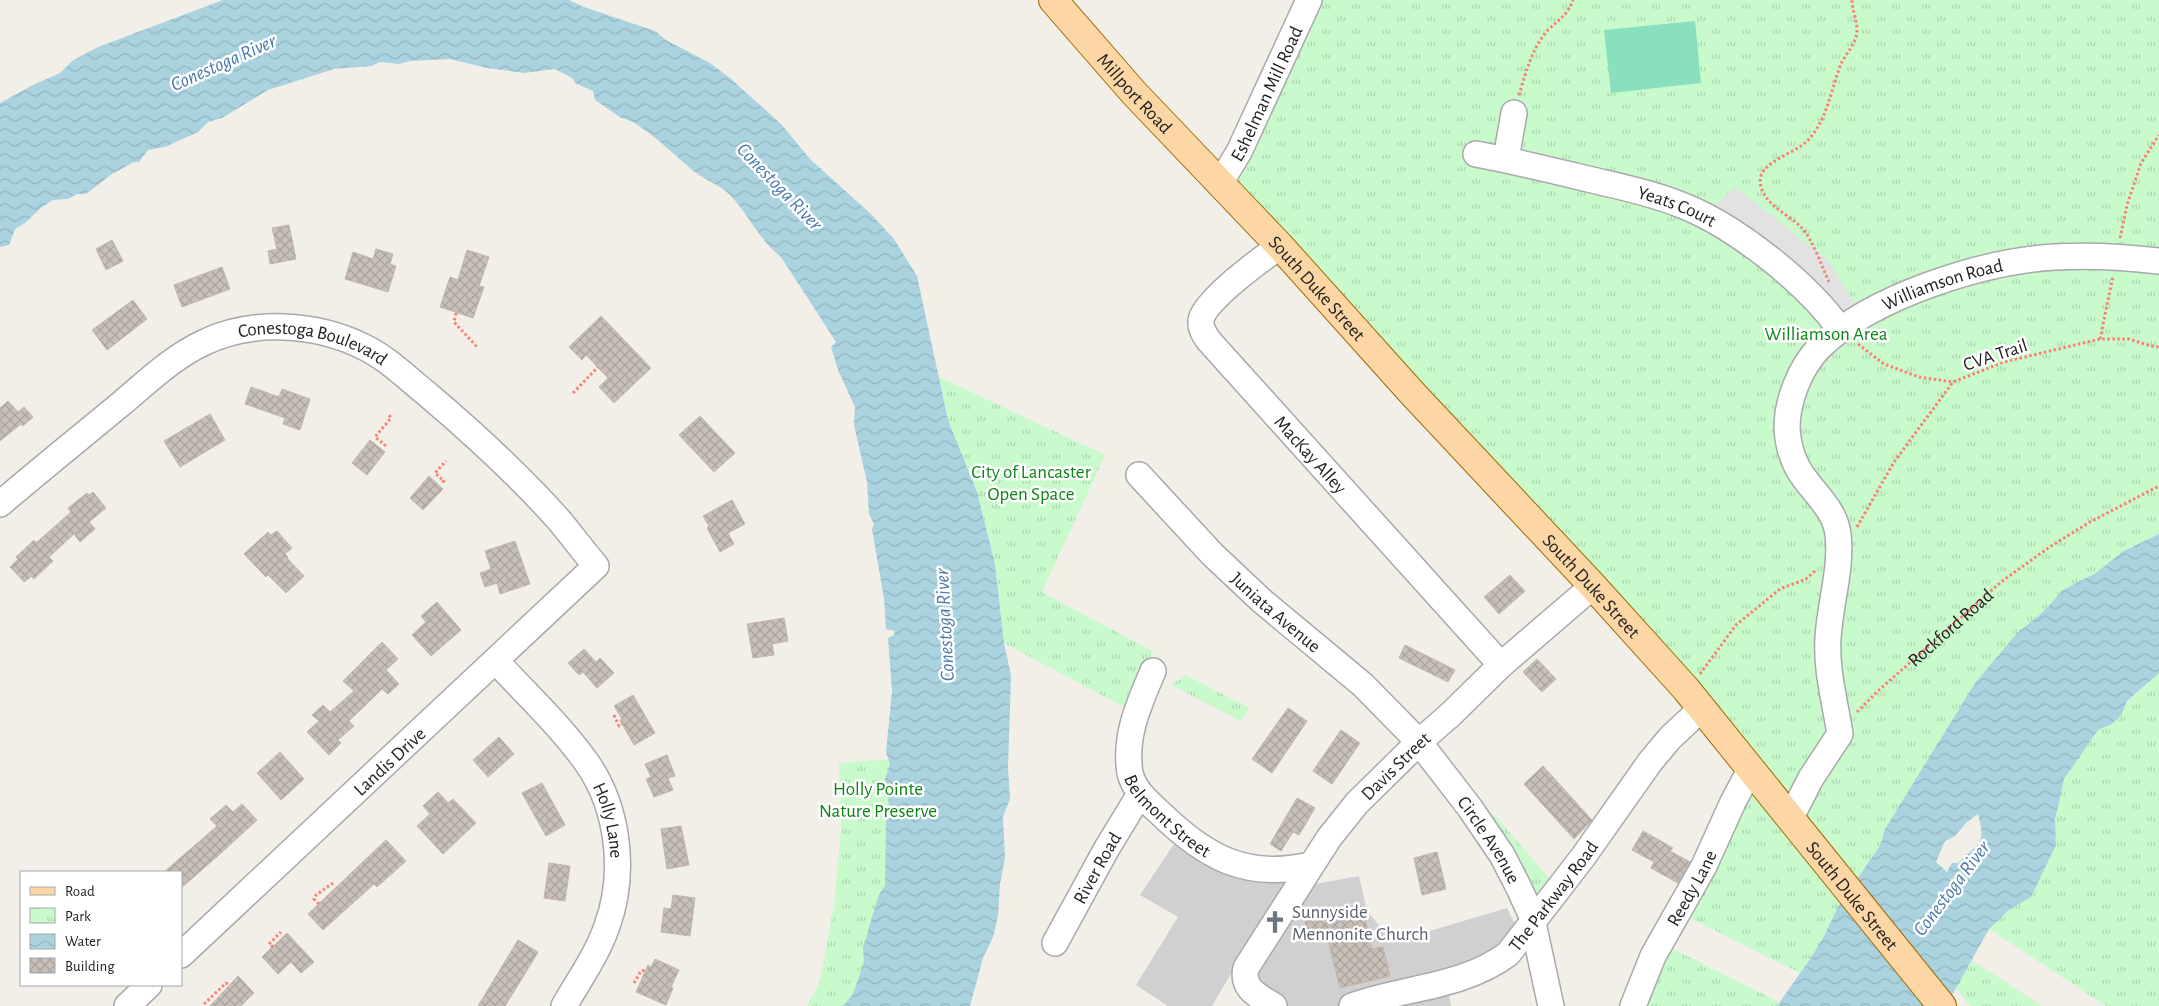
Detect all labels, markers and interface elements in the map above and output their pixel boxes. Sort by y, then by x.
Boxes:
street label: Eshelman Mill Road [1228,23,1307,165]
water label: Conestoga River [168,31,280,95]
street label: Millport Road [1093,50,1175,138]
water label: Conestoga River [733,139,826,235]
street label: Yeats Court [1635,183,1719,231]
street label: South Duke Street [1265,233,1368,345]
street label: Williamson Road [1879,256,2005,315]
street label: Conestoga Boulevard [236,319,391,369]
park label: Williamson Area [1765,325,1888,344]
street label: CVA Trail [1961,336,2030,375]
street label: MacKay Alley [1270,413,1350,498]
park label: City of Lancaster Open Space [971,463,1091,504]
street label: South Duke Street [1539,531,1643,642]
water label: Conestoga River [932,568,958,682]
street label: Juniata Avenue [1227,569,1324,657]
street label: Rockford Road [1905,586,1997,671]
street label: Landis Drive [350,724,430,800]
street label: Davis Street [1358,729,1434,804]
street label: Belmont Street [1120,772,1213,861]
street label: Holly Lane [589,780,625,859]
park label: Holly Pointe Nature Preserve [819,780,937,821]
street label: Circle Avenue [1453,793,1523,887]
street label: River Road [1070,829,1125,907]
water label: Conestoga River [1910,837,1994,940]
street label: The Parkway Road [1506,838,1602,956]
street label: South Duke Street [1802,838,1901,954]
street label: Reedy Lane [1664,848,1721,930]
legend [20,871,182,986]
text: Road [65,884,95,899]
place label: Sunnyside Mennonite Church [1292,903,1429,944]
text: Park [65,909,91,924]
church icon: Sunnyside Mennonite Church [1262,909,1288,935]
text: Water [65,934,101,949]
text: Building [65,959,115,974]

